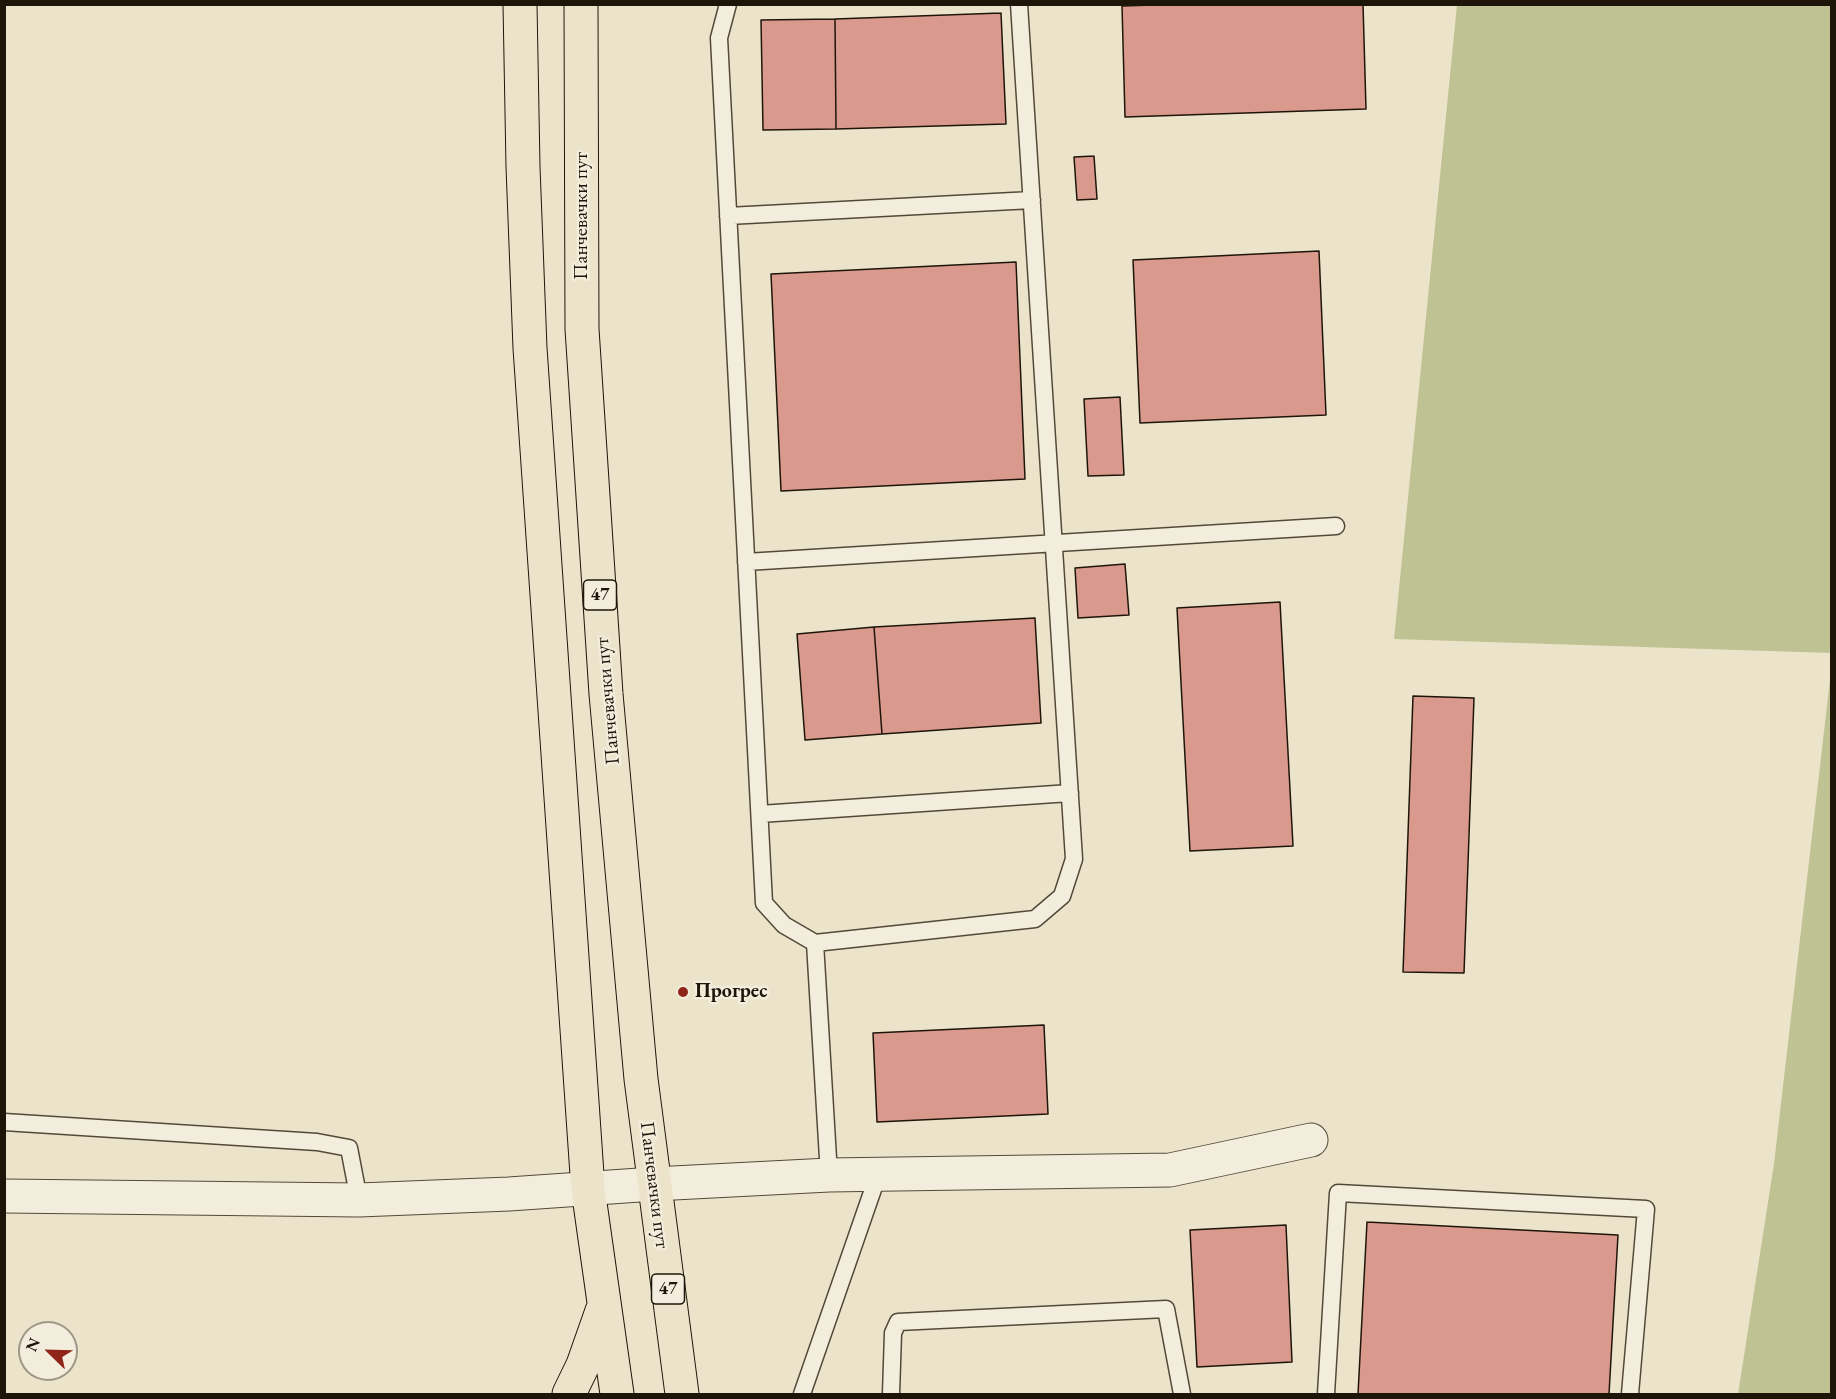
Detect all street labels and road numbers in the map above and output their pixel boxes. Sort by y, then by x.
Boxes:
street label: Панчевачки пут [570,152,594,280]
road number: 47 [584,580,616,610]
street label: Панчевачки пут [590,636,626,766]
street label: Панчевачки пут [634,1120,674,1250]
road number: 47 [652,1274,684,1304]

